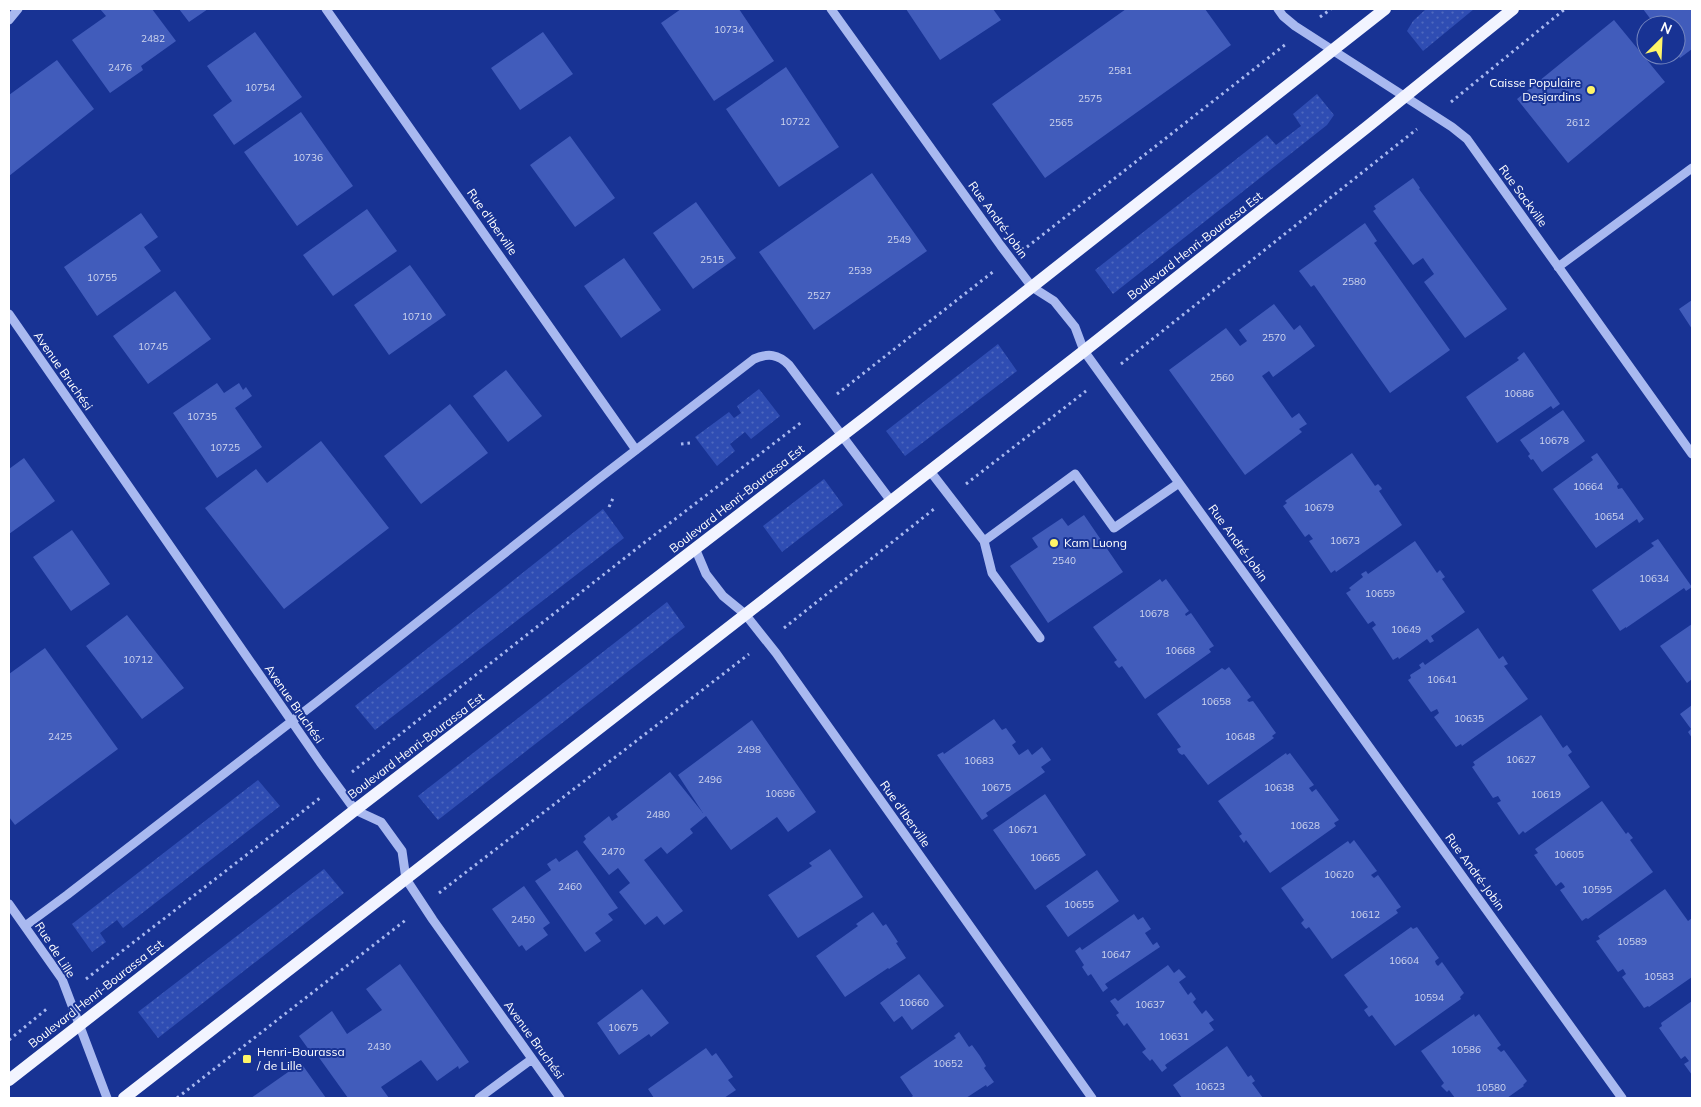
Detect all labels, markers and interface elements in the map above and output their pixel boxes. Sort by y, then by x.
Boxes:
north arrow [1636,15,1686,65]
text: N [1658,18,1675,38]
house number: 10734 [714,23,744,36]
house number: 2482 [141,32,165,45]
house number: 2476 [108,61,132,74]
house number: 2581 [1108,64,1132,77]
place label: Caisse Populaire Desjardins [1489,75,1581,104]
house number: 10754 [245,81,275,94]
marker: Caisse Populaire Desjardins [1585,84,1597,96]
house number: 2575 [1078,92,1102,105]
house number: 10722 [780,115,810,128]
house number: 2565 [1049,116,1073,129]
house number: 2612 [1566,116,1590,129]
house number: 10736 [293,151,323,164]
street label: Rue Sackville [1496,162,1551,230]
street label: Rue André-Jobin [965,178,1031,261]
street label: Rue d'Iberville [464,186,521,258]
street label: Boulevard Henri-Bourassa Est [1124,188,1265,303]
house number: 2549 [887,233,911,246]
house number: 2515 [700,253,724,266]
house number: 2539 [848,264,872,277]
house number: 10755 [87,271,117,284]
house number: 2580 [1342,275,1366,288]
house number: 2527 [807,289,831,302]
house number: 10710 [402,310,432,323]
street label: Avenue Bruchési [31,328,96,413]
house number: 2570 [1262,331,1286,344]
house number: 10745 [138,340,168,353]
house number: 2560 [1210,371,1234,384]
house number: 10686 [1504,387,1534,400]
house number: 10735 [187,410,217,423]
house number: 10678 [1539,434,1569,447]
house number: 10725 [210,441,240,454]
street label: Boulevard Henri-Bourassa Est [666,441,807,556]
house number: 10664 [1573,480,1603,493]
street label: Rue André-Jobin [1205,501,1271,584]
house number: 10679 [1304,501,1334,514]
house number: 10654 [1594,510,1624,523]
house number: 10673 [1330,534,1360,547]
place label: Kam Luong [1064,535,1127,550]
marker: Kam Luong [1048,537,1060,549]
house number: 2540 [1052,554,1076,567]
house number: 10634 [1639,572,1669,585]
house number: 10659 [1365,587,1395,600]
house number: 10678 [1139,607,1169,620]
house number: 10649 [1391,623,1421,636]
house number: 10668 [1165,644,1195,657]
house number: 10712 [123,653,153,666]
street label: Avenue Bruchési [262,661,327,746]
house number: 10641 [1427,673,1457,686]
street label: Boulevard Henri-Bourassa Est [344,689,487,802]
house number: 10658 [1201,695,1231,708]
house number: 10635 [1454,712,1484,725]
house number: 2425 [48,730,72,743]
house number: 10648 [1225,730,1255,743]
house number: 2498 [737,743,761,756]
house number: 10627 [1506,753,1536,766]
house number: 10683 [964,754,994,767]
house number: 2496 [698,773,722,786]
street label: Rue d'Iberville [877,778,934,850]
house number: 10675 [981,781,1011,794]
house number: 10638 [1264,781,1294,794]
house number: 10696 [765,787,795,800]
house number: 10619 [1531,788,1561,801]
house number: 2480 [646,808,670,821]
house number: 10628 [1290,819,1320,832]
house number: 10671 [1008,823,1038,836]
street label: Rue André-Jobin [1442,830,1508,913]
house number: 2470 [601,845,625,858]
house number: 10605 [1554,848,1584,861]
house number: 10665 [1030,851,1060,864]
house number: 10620 [1324,868,1354,881]
house number: 2460 [558,880,582,893]
house number: 10595 [1582,883,1612,896]
house number: 10655 [1064,898,1094,911]
house number: 10612 [1350,908,1380,921]
house number: 2450 [511,913,535,926]
street label: Rue de Lille [32,919,79,980]
house number: 10589 [1617,935,1647,948]
street label: Boulevard Henri-Bourassa Est [25,936,166,1051]
house number: 10647 [1101,948,1131,961]
house number: 10604 [1389,954,1419,967]
house number: 10583 [1644,970,1674,983]
house number: 10594 [1414,991,1444,1004]
house number: 10660 [899,996,929,1009]
street label: Avenue Bruchési [501,998,568,1082]
house number: 10637 [1135,998,1165,1011]
house number: 10675 [608,1021,638,1034]
house number: 10631 [1159,1030,1189,1043]
house number: 2430 [367,1040,391,1053]
house number: 10586 [1451,1043,1481,1056]
place label: Henri-Bourassa / de Lille [256,1044,345,1073]
marker: Henri-Bourassa / de Lille [241,1053,253,1065]
house number: 10652 [933,1057,963,1070]
house number: 10623 [1195,1080,1225,1093]
house number: 10580 [1476,1081,1506,1094]

